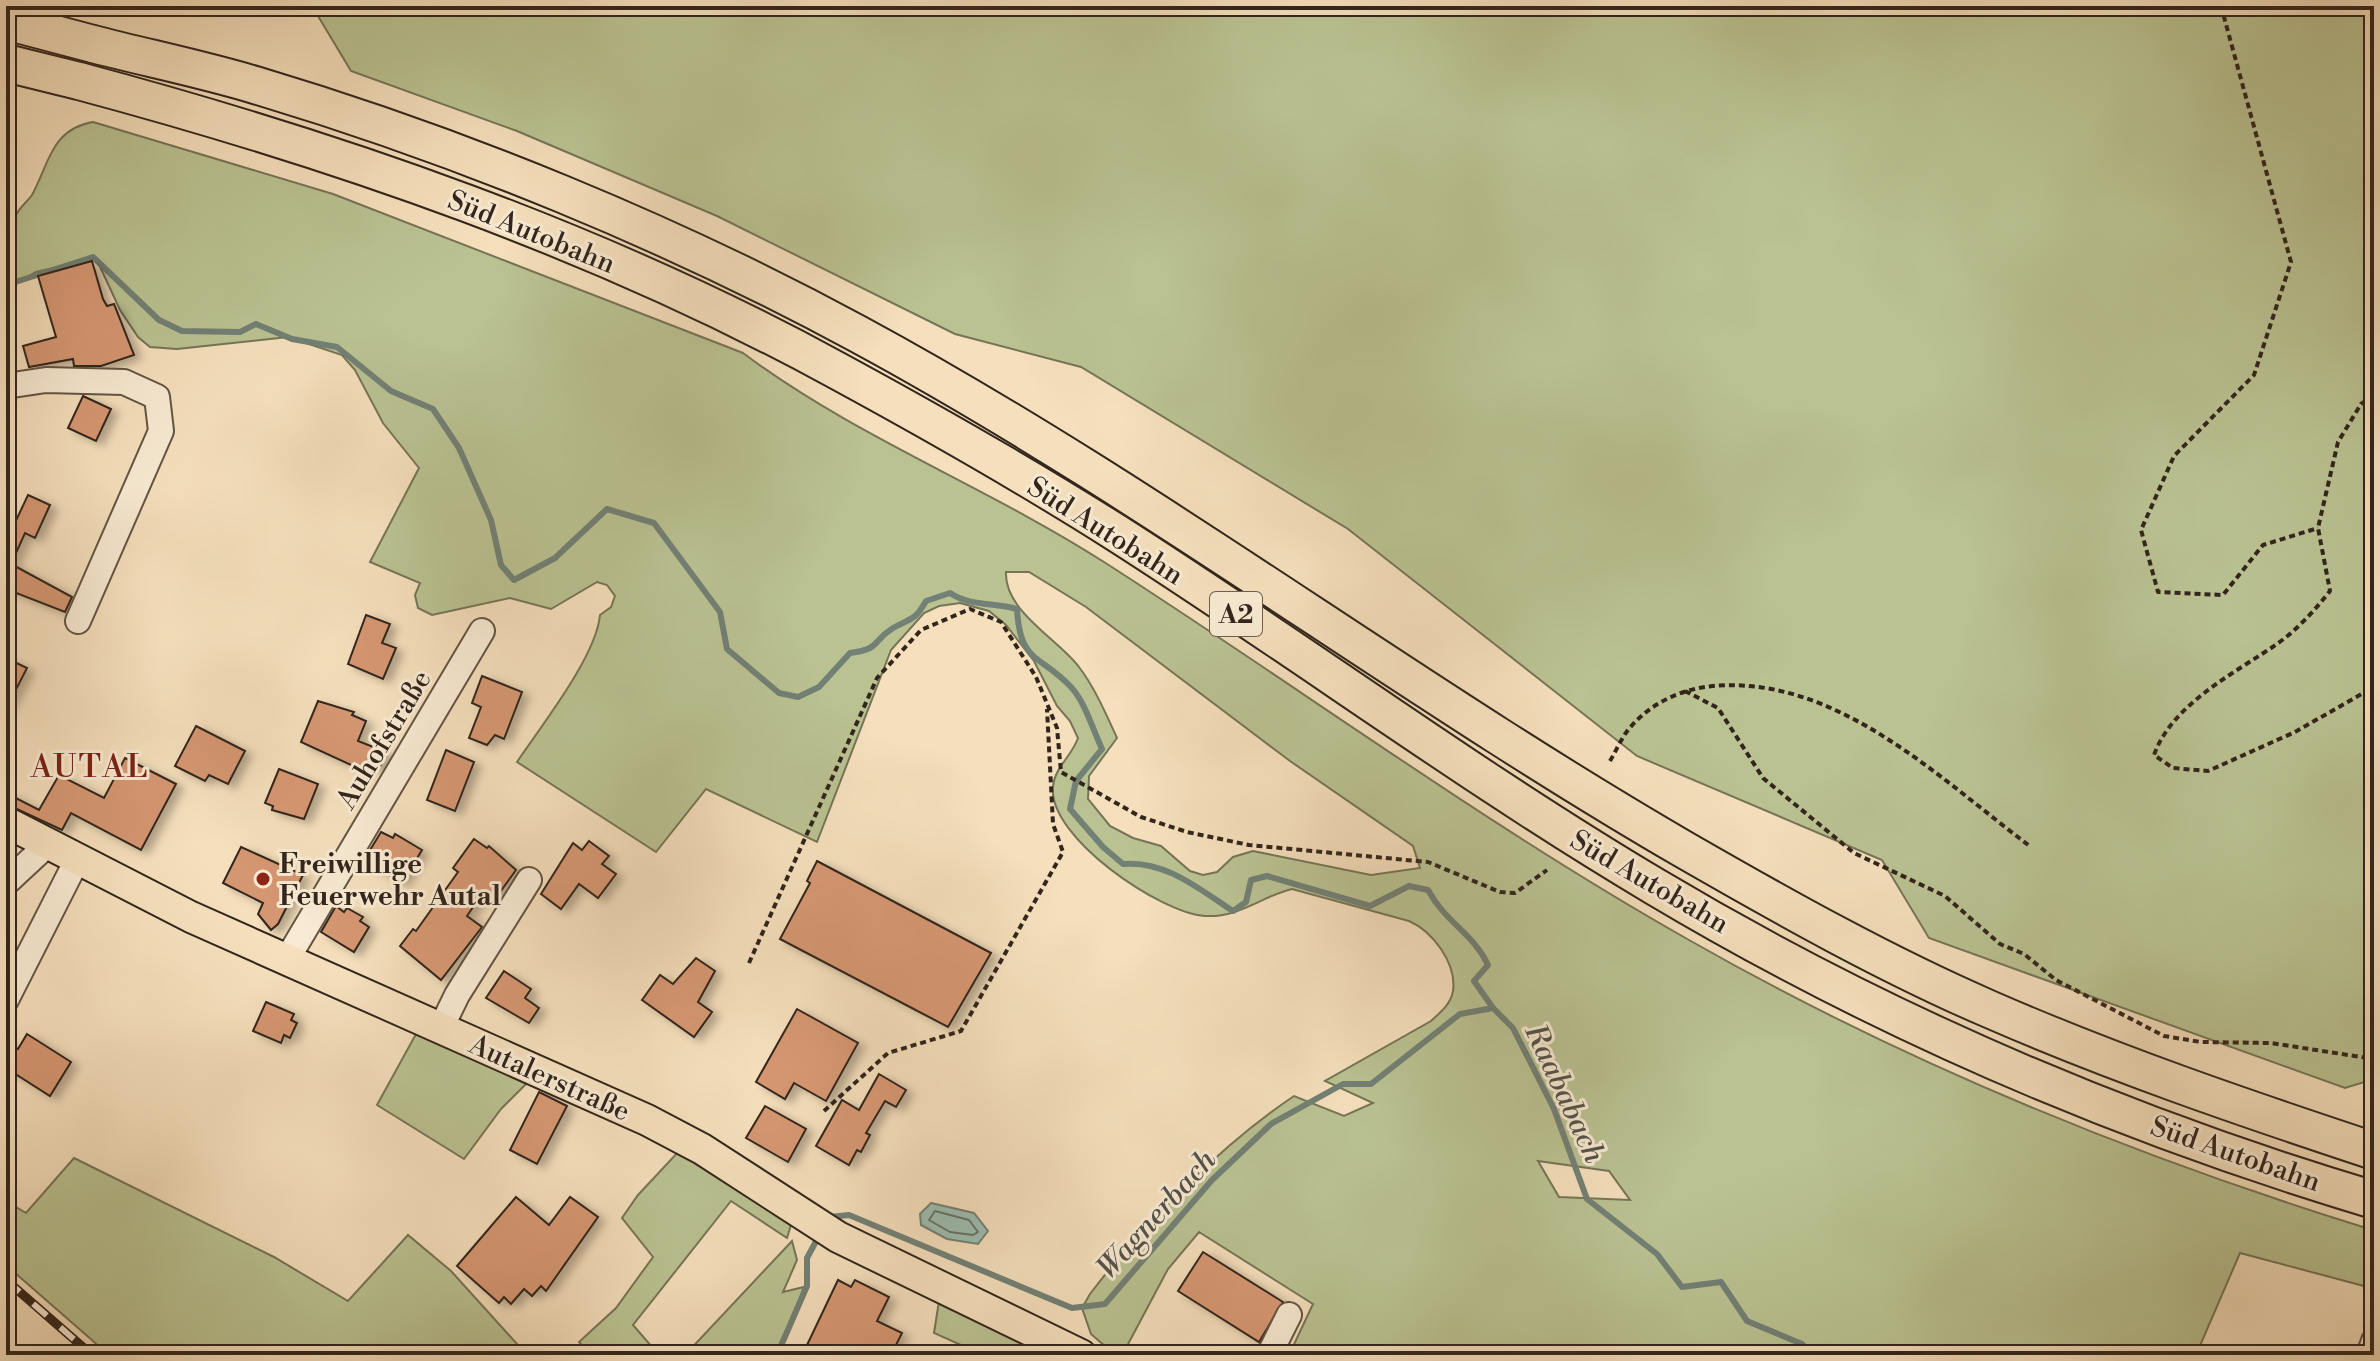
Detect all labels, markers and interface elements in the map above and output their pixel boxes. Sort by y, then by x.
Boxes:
street label: Süd Autobahn [443,183,621,282]
street label: Süd Autobahn [1021,469,1190,593]
road number: A2 [1210,592,1262,636]
street label: Auhofstraße [329,664,439,816]
district label: AUTAL [30,747,149,787]
street label: Süd Autobahn [1564,823,1735,942]
place label: Freiwillige Feuerwehr Autal [279,847,501,914]
marker: Freiwillige Feuerwehr Autal [254,870,272,888]
water label: Raababach [1515,1017,1613,1169]
street label: Autalerstraße [463,1027,635,1129]
street label: Süd Autobahn [2146,1109,2325,1200]
water label: Wagnerbach [1089,1142,1225,1287]

